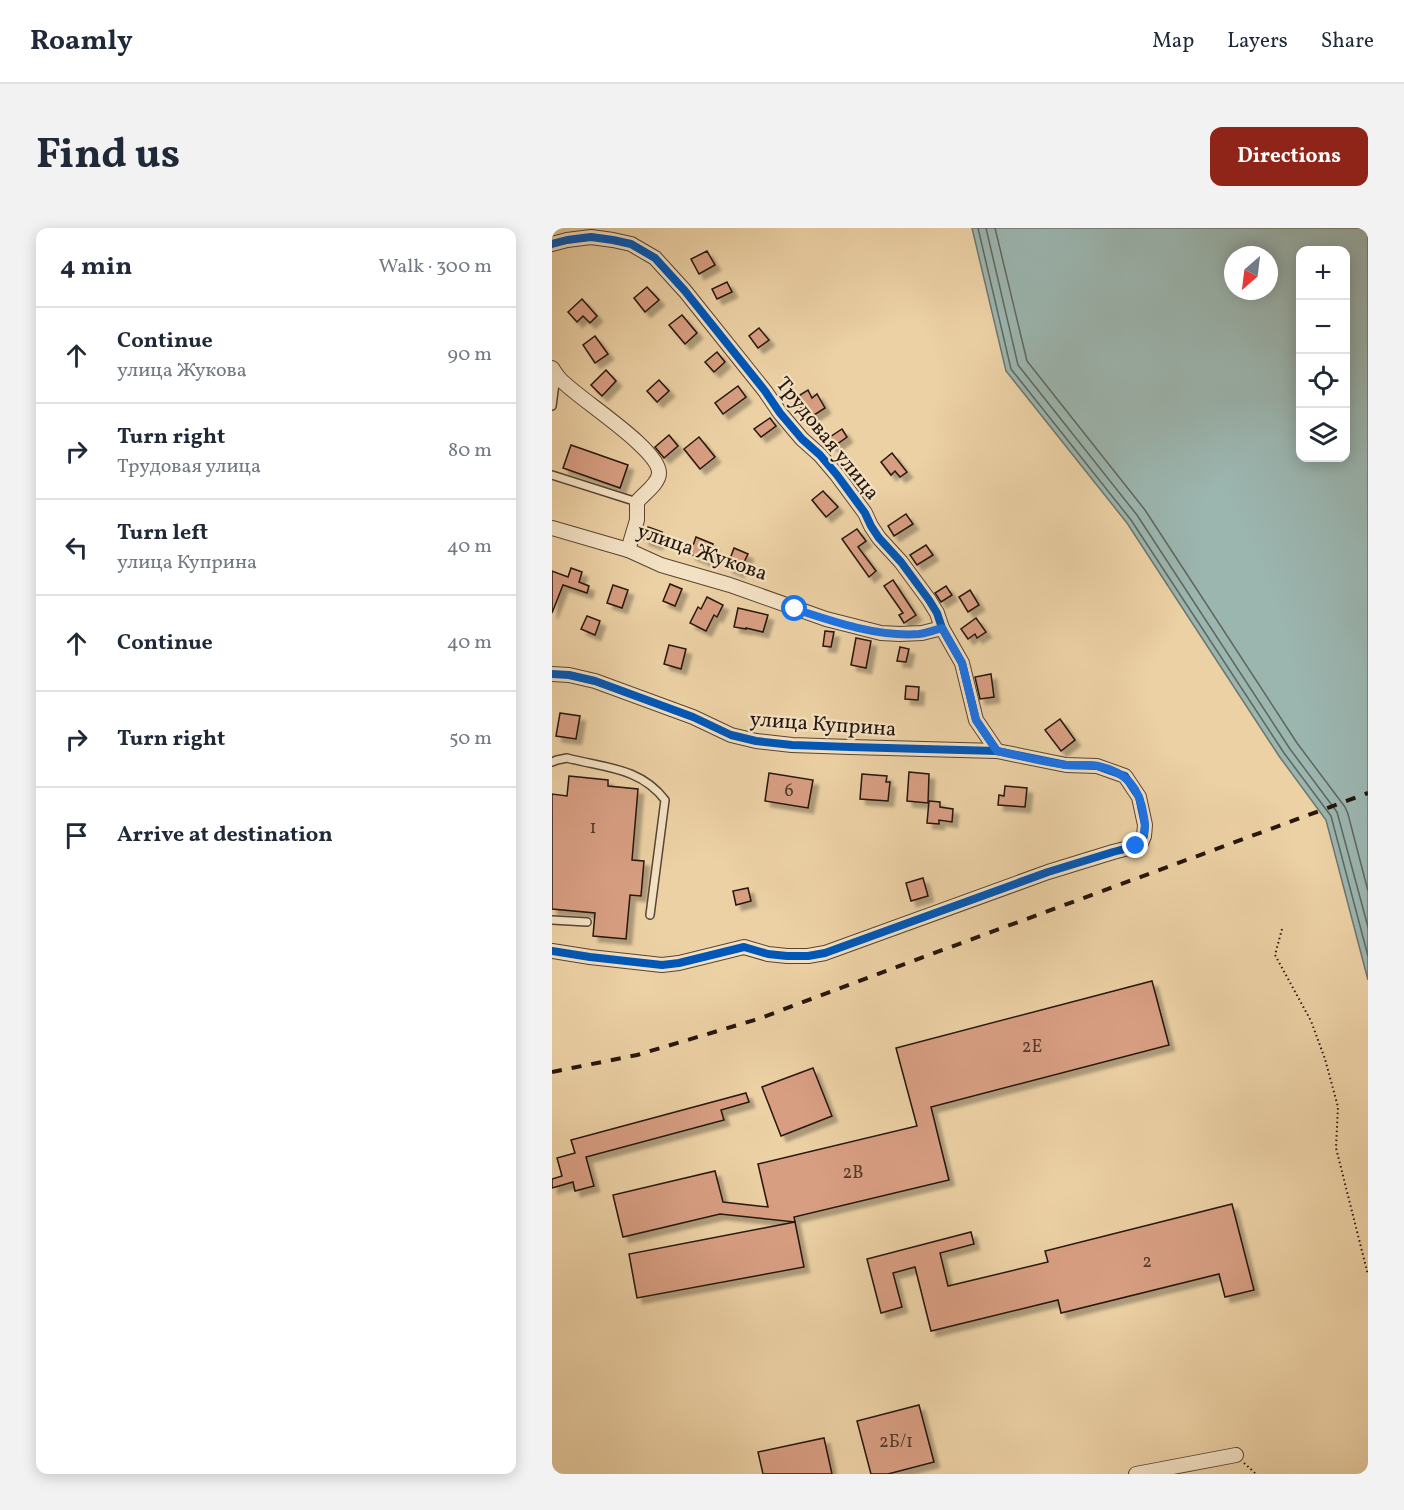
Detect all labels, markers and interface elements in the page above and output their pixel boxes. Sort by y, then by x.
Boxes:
text: Roamly [30,22,133,61]
text: Map [1152,27,1194,56]
text: Layers [1227,27,1288,56]
text: Share [1321,27,1374,56]
text: Find us [36,127,180,186]
button: Directions [1210,127,1368,186]
north arrow [1224,246,1278,300]
map controls [1296,246,1350,462]
button: + [1296,246,1350,300]
text: 4 min [60,249,132,285]
text: Walk · 300 m [379,253,492,281]
button: − [1296,300,1350,354]
text: Continue [117,326,213,357]
icon: ahead [60,339,93,372]
text: 90 m [448,341,492,369]
button: locate [1296,354,1350,408]
text: улица Жукова [117,357,247,385]
street label: Трудовая улица [768,371,886,507]
button: layers [1296,408,1350,462]
text: Turn right [117,422,225,453]
icon: right [60,435,93,468]
text: 80 m [448,437,492,465]
text: Трудовая улица [117,453,261,481]
street label: улица Жукова [633,517,771,589]
text: Turn left [117,518,208,549]
icon: left [60,531,93,564]
text: 40 m [447,533,492,561]
text: улица Куприна [117,549,257,577]
route start [781,595,807,621]
icon: ahead [60,627,93,660]
text: Continue [117,628,213,659]
text: 40 m [447,629,492,657]
street label: улица Куприна [749,705,897,745]
icon: right [60,723,93,756]
text: Turn right [117,724,225,755]
text: 50 m [449,725,492,753]
house number: 6 [784,779,794,804]
house number: 1 [590,816,596,841]
icon: arrive [60,819,93,852]
text: Arrive at destination [117,820,333,851]
route end [1122,832,1148,858]
house number: 2Е [1022,1035,1042,1060]
house number: 2В [843,1161,863,1186]
house number: 2 [1142,1250,1152,1275]
house number: 2Б/1 [879,1430,913,1455]

